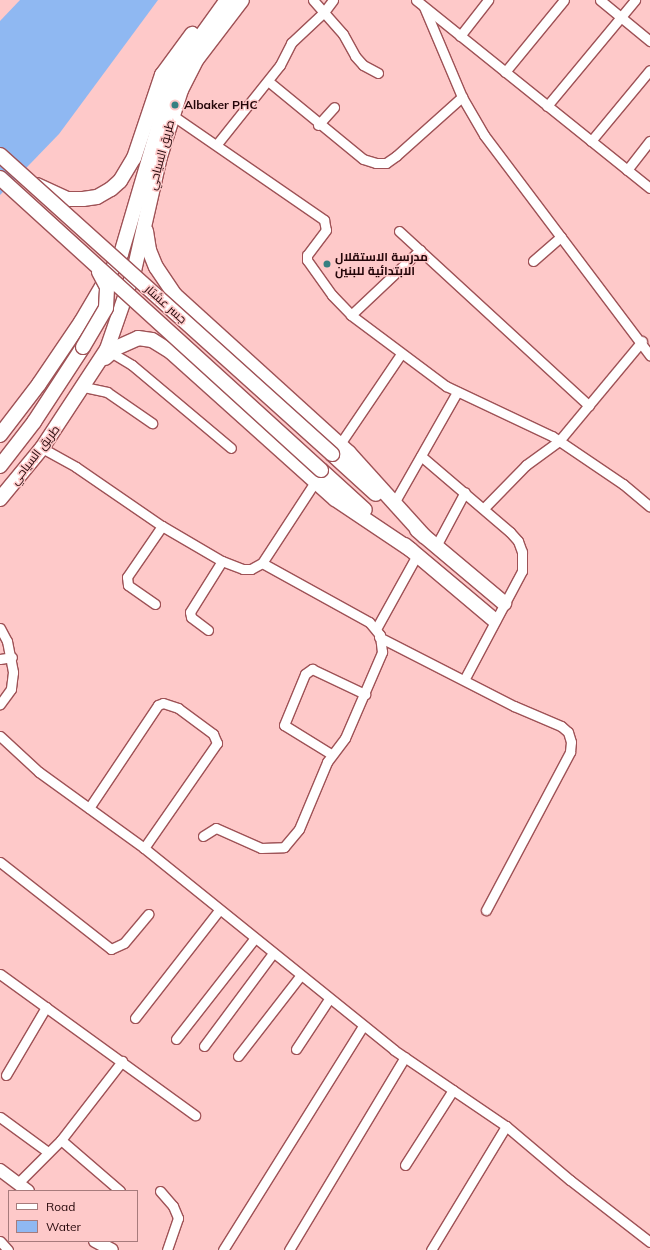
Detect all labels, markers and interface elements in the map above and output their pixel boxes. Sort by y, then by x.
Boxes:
place label: Albaker PHC [184,98,258,112]
marker: Albaker PHC [169,99,181,111]
street label: طريق السياحي [145,118,177,192]
place label: مدرسة الاستقلال الابتدائية للبنين [335,250,428,278]
marker: مدرسة الاستقلال الابتدائية للبنين [322,259,332,269]
street label: جسر عشتار [142,282,190,326]
street label: طريق السياحي [7,422,63,488]
legend [8,1190,138,1242]
text: Road [46,1199,75,1214]
text: Water [46,1219,81,1234]

